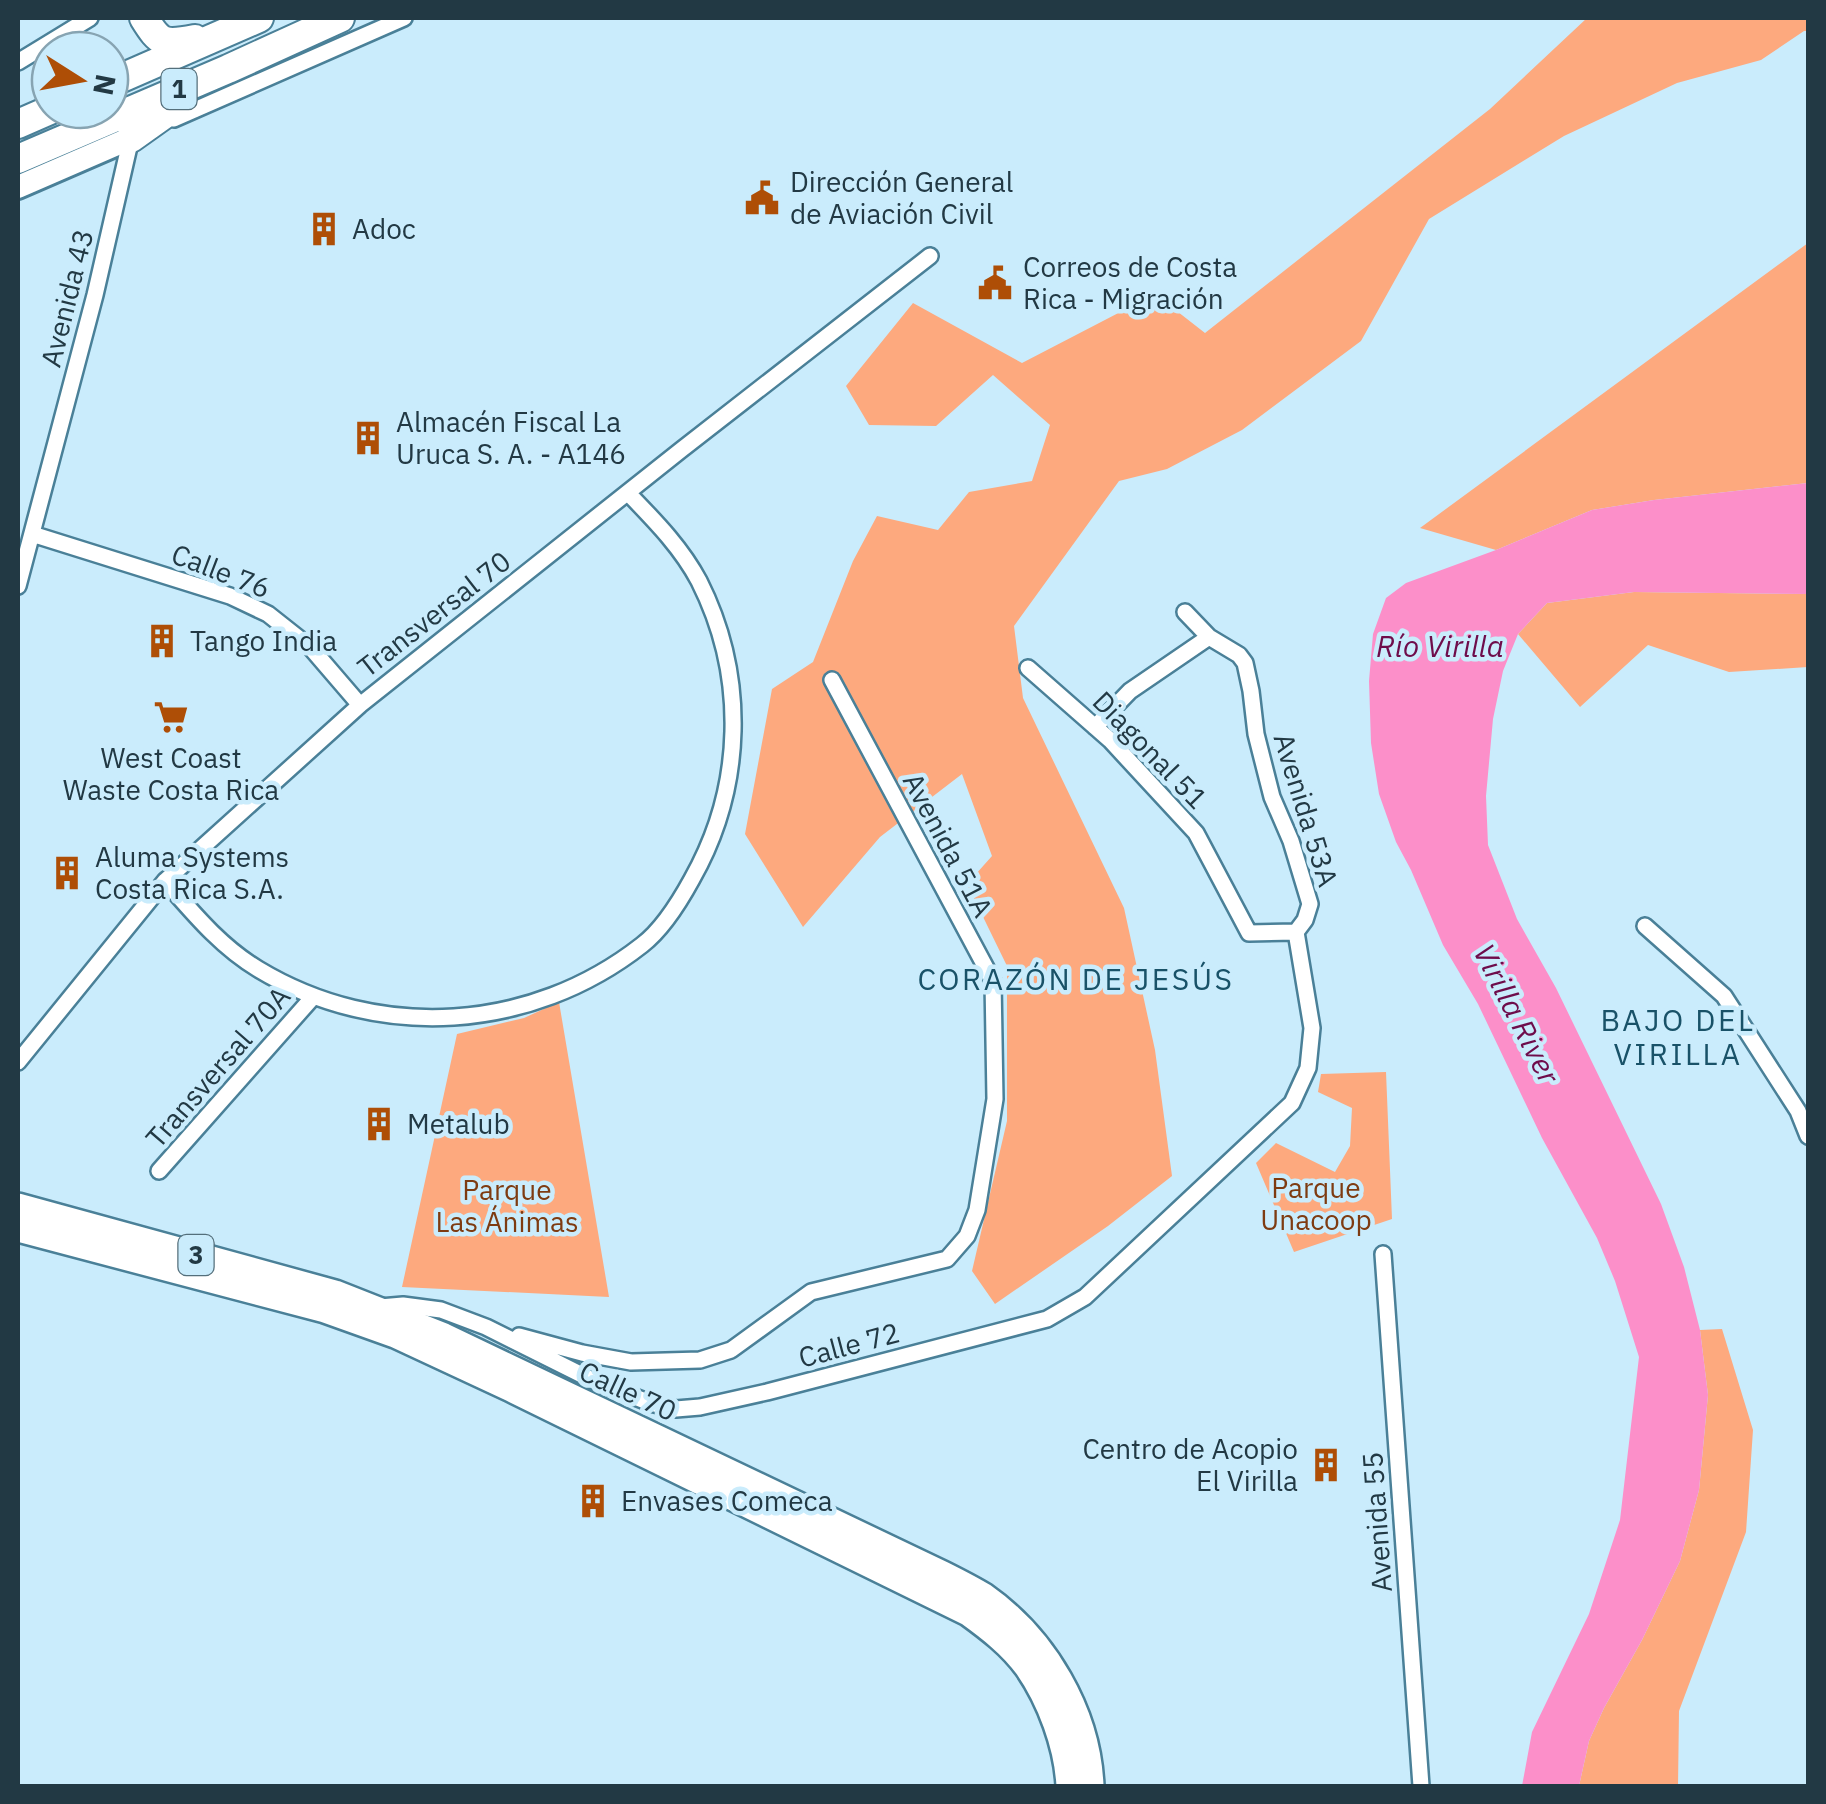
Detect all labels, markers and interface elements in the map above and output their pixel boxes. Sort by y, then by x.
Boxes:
north arrow [30,30,130,130]
road number: 1 [162,69,196,109]
text: N [85,71,125,98]
place label: Dirección General de Aviación Civil [790,163,1013,232]
public building icon: Dirección General de Aviación Civil [743,179,781,217]
building icon: Adoc [305,210,343,248]
place label: Adoc [352,210,416,247]
street label: Avenida 43 [32,225,101,371]
place label: Correos de Costa Rica - Migración [1023,248,1237,317]
public building icon: Correos de Costa Rica - Migración [976,264,1014,302]
place label: Almacén Fiscal La Uruca S. A. - A146 [396,403,626,472]
building icon: Almacén Fiscal La Uruca S. A. - A146 [349,419,387,457]
street label: Calle 76 [166,535,276,606]
street label: Transversal 70 [350,542,518,685]
building icon: Tango India [143,622,181,660]
place label: Tango India [190,622,337,659]
water label: Río Virilla [1376,626,1504,665]
street label: Diagonal 51 [1085,683,1216,816]
supermarket icon: West Coast Waste Costa Rica [152,698,190,736]
street label: Avenida 53A [1266,729,1347,891]
place label: West Coast Waste Costa Rica [63,739,279,808]
street label: Avenida 51A [895,766,1002,923]
place label: Aluma Systems Costa Rica S.A. [95,838,289,907]
building icon: Aluma Systems Costa Rica S.A. [48,854,86,892]
water label: Virilla River [1465,937,1570,1091]
district label: CORAZÓN DE JESÚS [917,959,1235,998]
street label: Transversal 70A [137,978,298,1155]
district label: BAJO DEL VIRILLA [1601,1000,1755,1073]
building icon: Metalub [360,1105,398,1143]
place label: Metalub [407,1105,510,1142]
park label: Parque Unacoop [1260,1169,1372,1238]
park label: Parque Las Ánimas [435,1171,579,1240]
road number: 3 [178,1235,214,1275]
street label: Calle 72 [794,1313,903,1376]
street label: Calle 70 [574,1352,683,1429]
place label: Centro de Acopio El Virilla [1082,1430,1298,1499]
building icon: Centro de Acopio El Virilla [1307,1446,1345,1484]
street label: Avenida 55 [1353,1451,1400,1593]
building icon: Envases Comeca [574,1482,612,1520]
place label: Envases Comeca [621,1482,833,1519]

